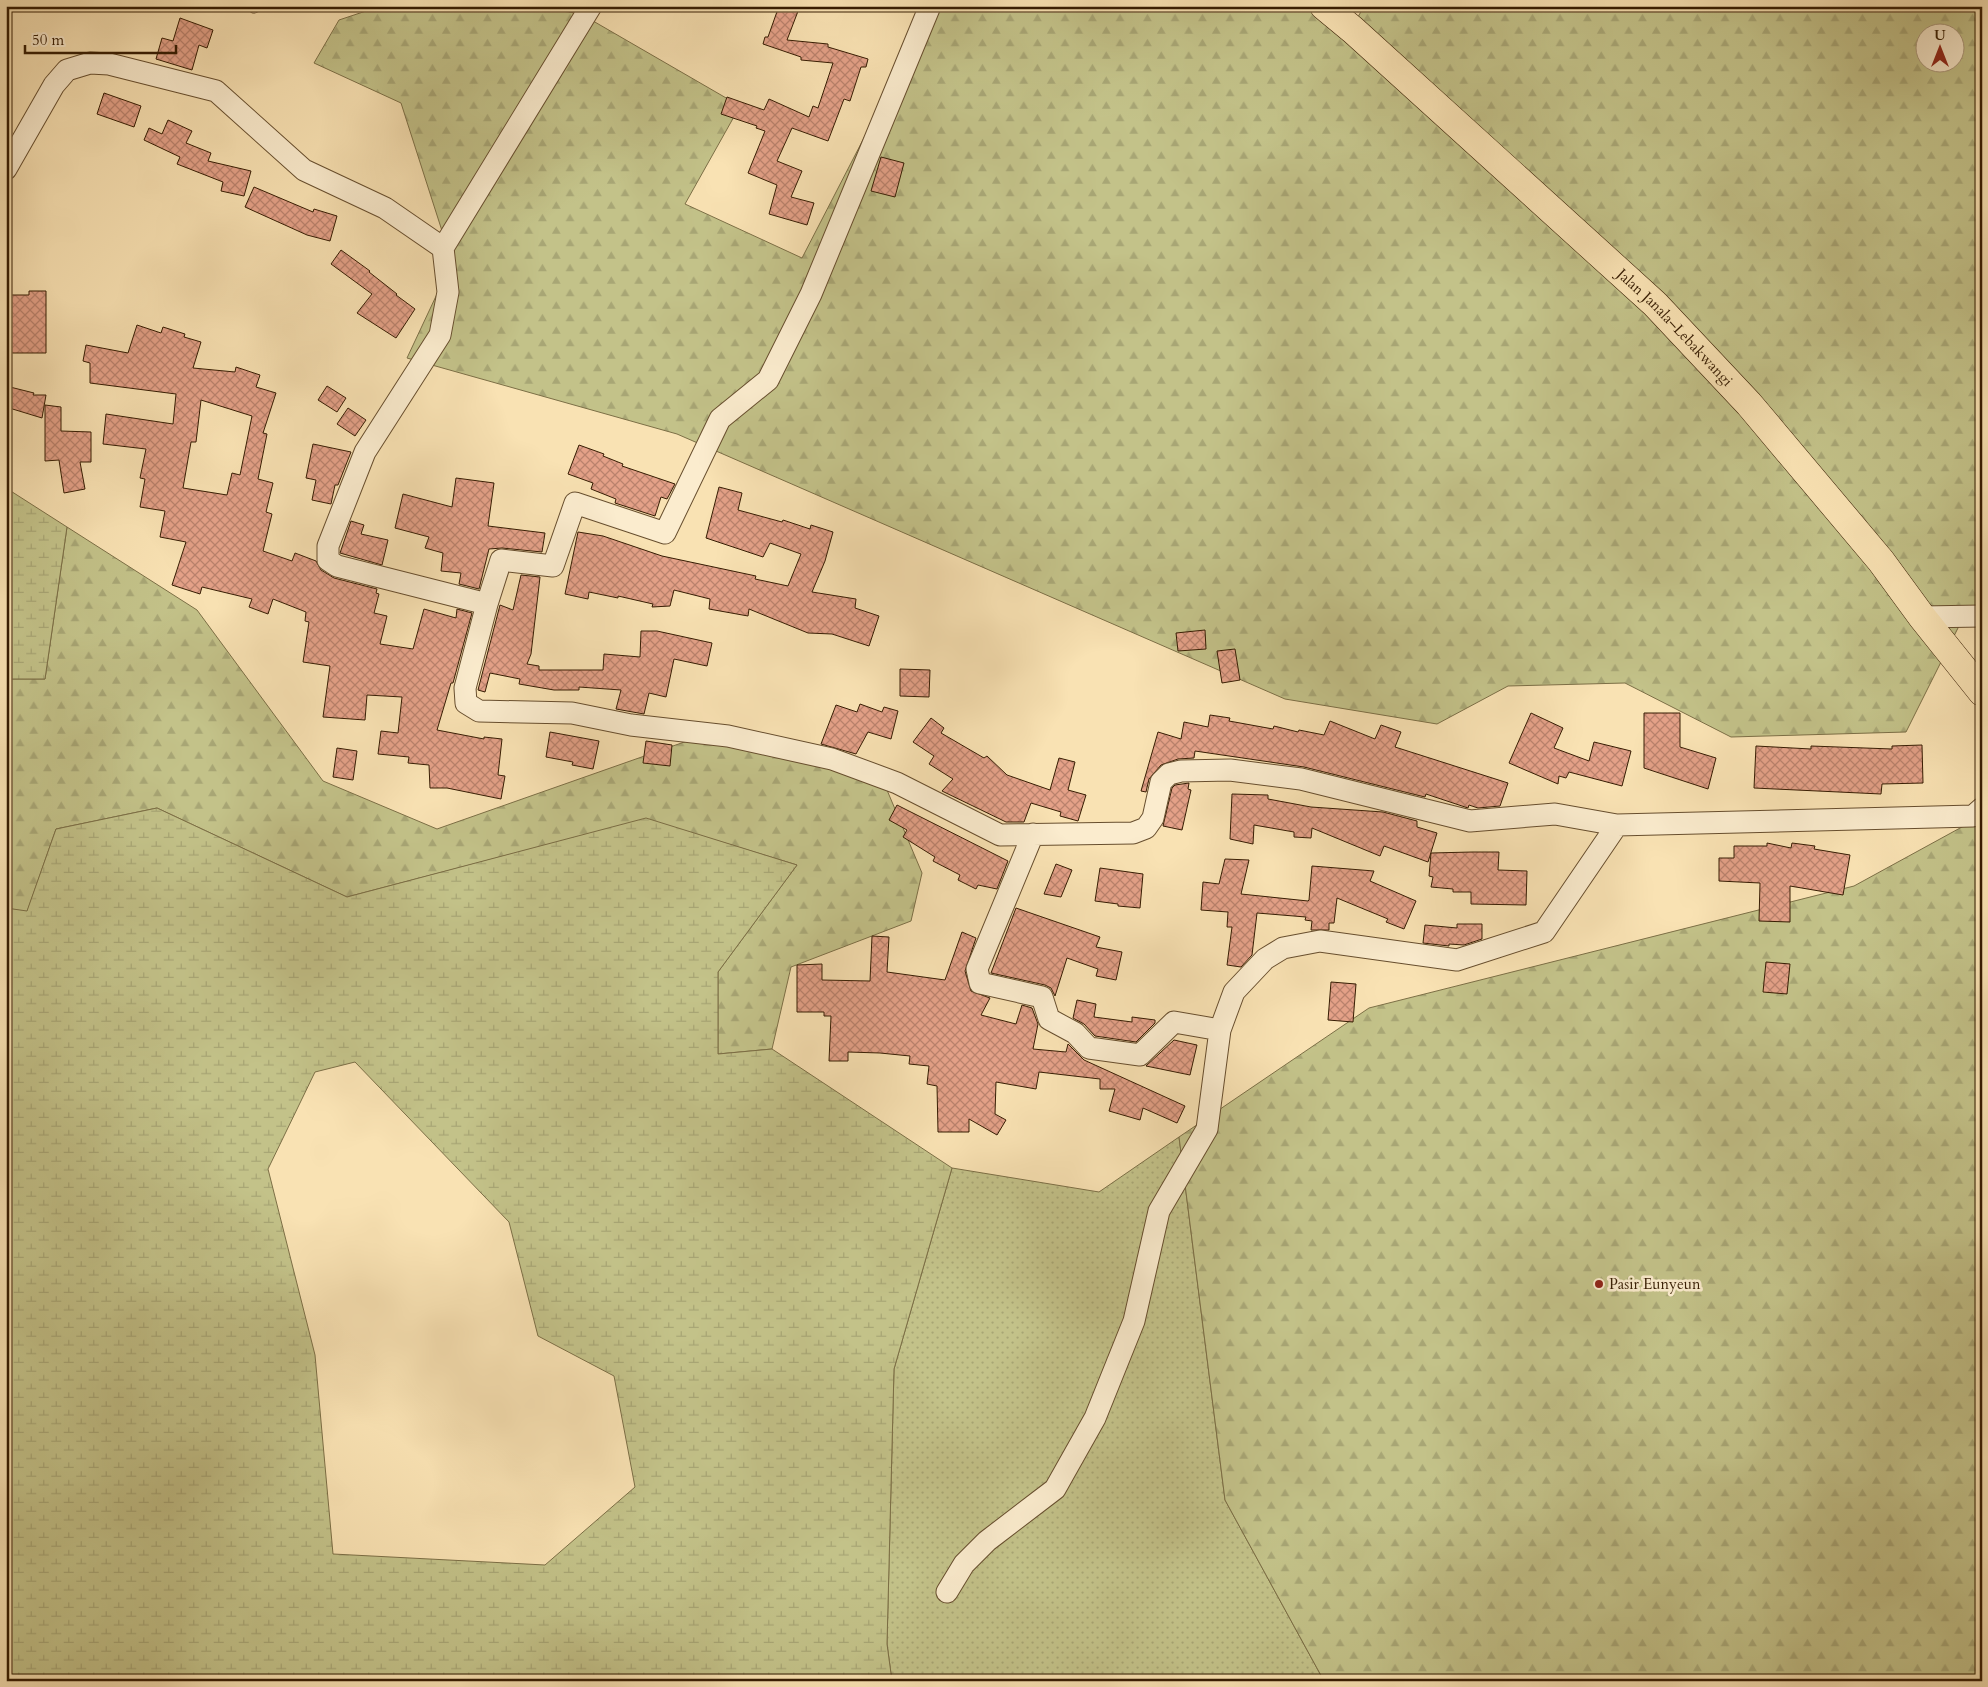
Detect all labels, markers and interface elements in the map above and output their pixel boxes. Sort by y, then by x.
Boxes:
scale bar [25,22,176,54]
north arrow [1916,22,1966,72]
text: U [1934,26,1946,45]
text: 50 m [32,30,64,50]
street label: Jalan Janala–Lebakwangi [1611,263,1737,391]
place label: Pasir Eunyeun [1609,1274,1701,1294]
marker: Pasir Eunyeun [1593,1278,1605,1290]

